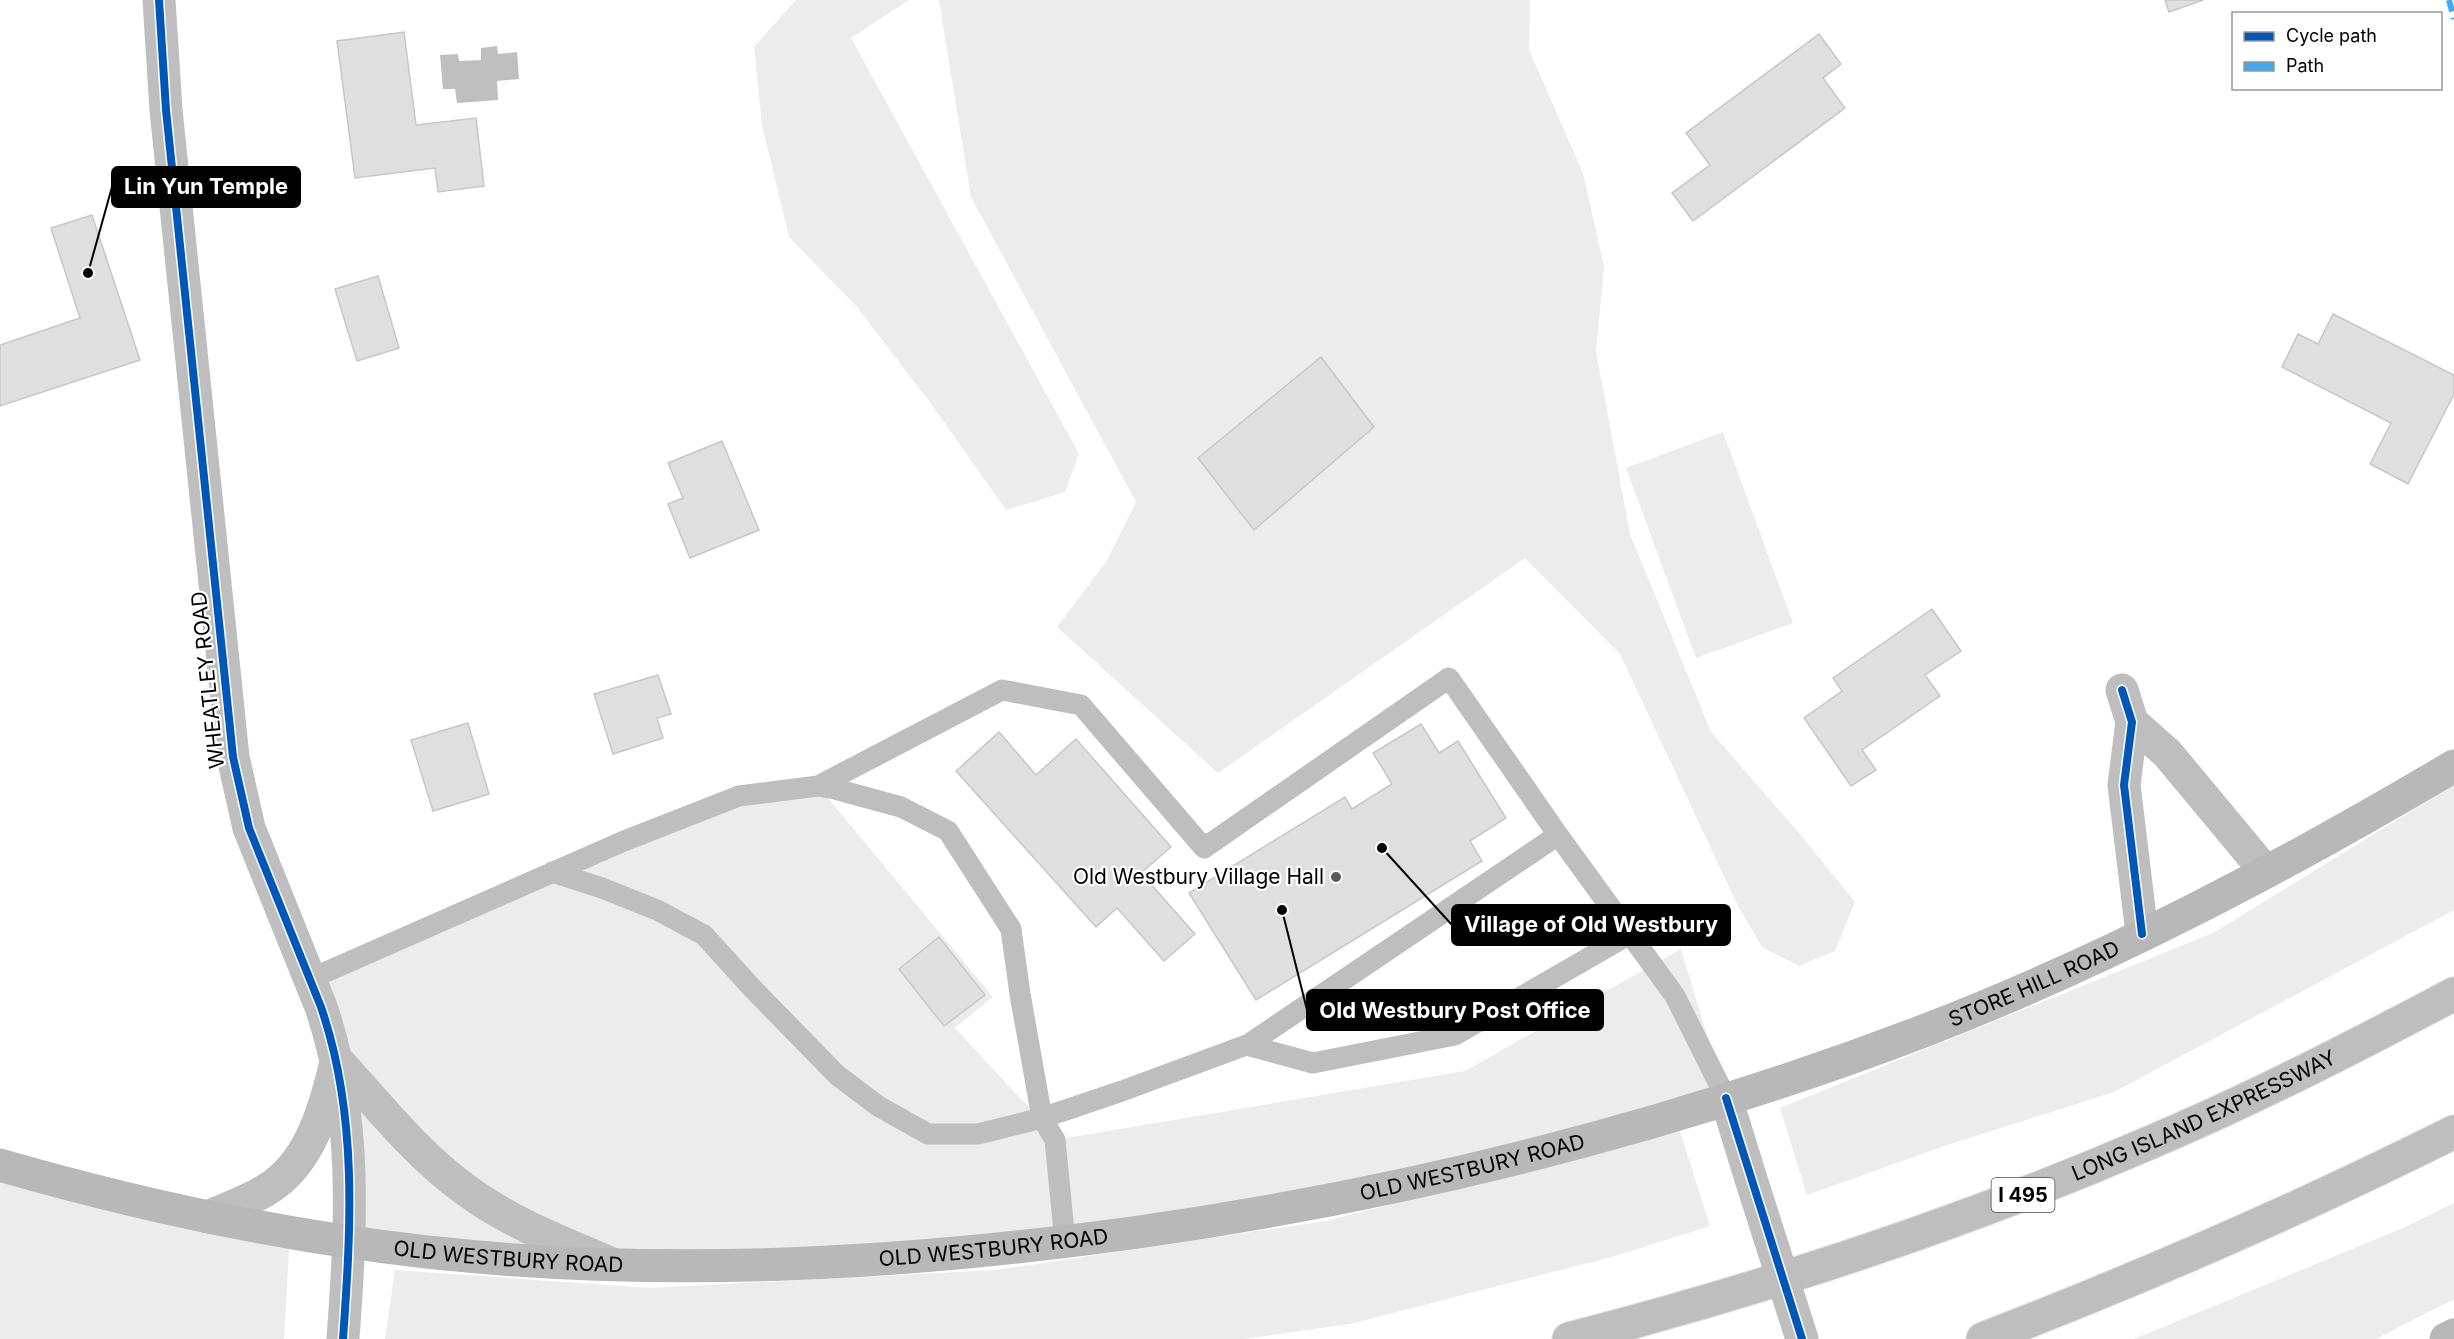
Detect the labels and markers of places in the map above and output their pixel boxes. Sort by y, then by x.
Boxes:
callout: Lin Yun Temple [112,167,300,207]
place label: Old Westbury Village Hall [1073,864,1324,889]
marker: Old Westbury Village Hall [1329,870,1343,884]
callout: Village of Old Westbury [1452,905,1730,945]
callout: Old Westbury Post Office [1307,990,1603,1030]

